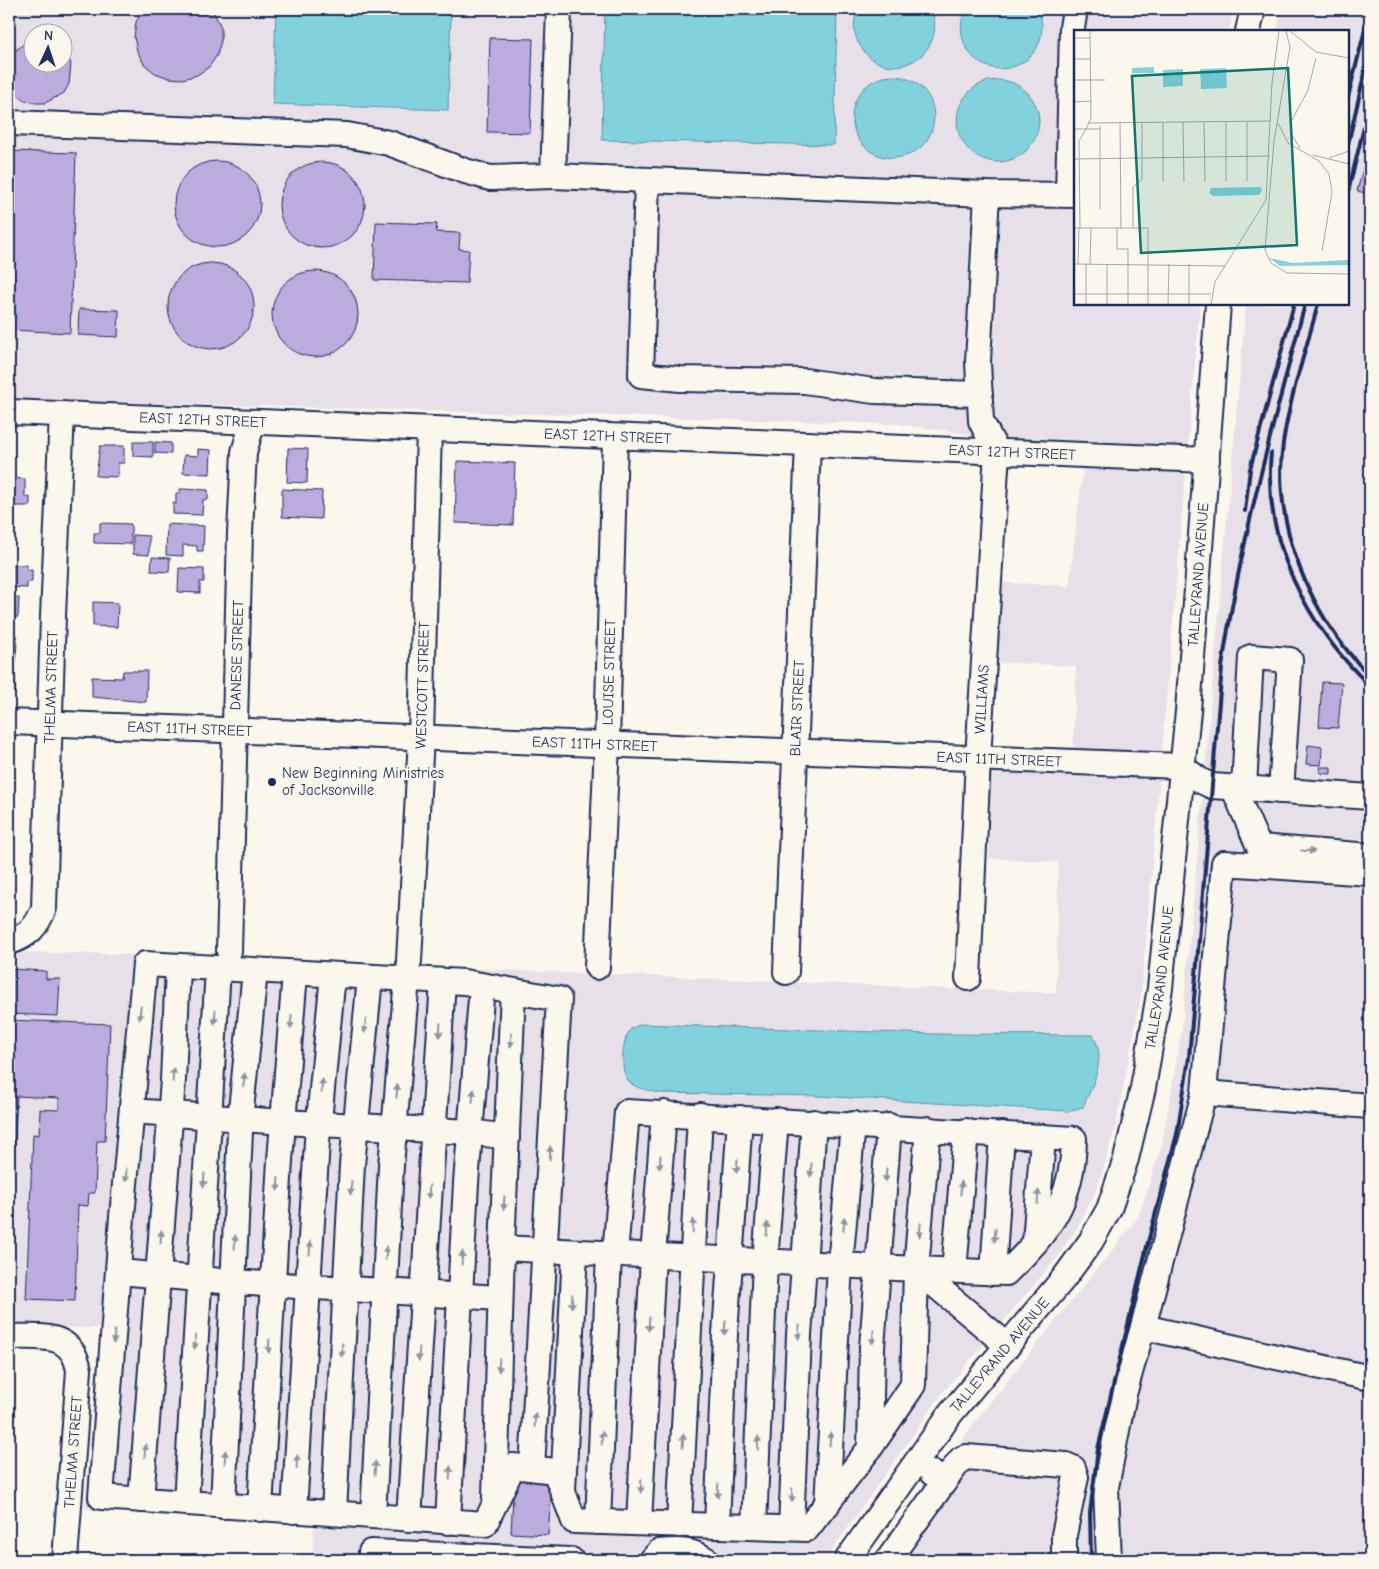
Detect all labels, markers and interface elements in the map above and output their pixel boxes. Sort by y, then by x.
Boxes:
north arrow [22,22,72,72]
text: N [44,27,54,44]
inset map [1074,30,1349,305]
street label: EAST 12TH STREET [139,408,267,431]
street label: EAST 12TH STREET [543,424,672,448]
street label: EAST 12TH STREET [948,441,1076,464]
street label: TALLEYRAND AVENUE [1184,502,1212,647]
street label: DANESE STREET [226,600,247,711]
street label: LOUISE STREET [598,619,619,726]
street label: WESTCOTT STREET [411,621,433,750]
street label: THELMA STREET [40,630,62,744]
street label: BLAIR STREET [786,660,808,757]
street label: WILLIAMS [971,664,993,735]
street label: EAST 11TH STREET [127,717,253,740]
street label: EAST 11TH STREET [532,733,658,755]
street label: EAST 11TH STREET [936,748,1063,771]
place label: New Beginning Ministries of Jacksonville [282,764,444,799]
marker: New Beginning Ministries of Jacksonville [266,776,278,788]
one-way arrow [1300,847,1316,855]
street label: TALLEYRAND AVENUE [1141,905,1177,1051]
one-way arrow [136,1005,144,1021]
one-way arrow [210,1010,218,1026]
one-way arrow [287,1014,295,1030]
one-way arrow [361,1018,369,1034]
one-way arrow [435,1022,443,1038]
one-way arrow [507,1032,515,1048]
one-way arrow [169,1067,177,1083]
one-way arrow [240,1072,248,1088]
one-way arrow [318,1077,326,1093]
one-way arrow [393,1083,401,1099]
one-way arrow [469,1088,477,1104]
one-way arrow [547,1144,555,1160]
one-way arrow [656,1154,664,1170]
one-way arrow [733,1159,741,1175]
one-way arrow [806,1163,814,1179]
one-way arrow [122,1167,130,1183]
one-way arrow [881,1167,889,1183]
one-way arrow [200,1172,208,1188]
one-way arrow [274,1176,282,1192]
one-way arrow [957,1179,965,1195]
one-way arrow [346,1180,354,1196]
one-way arrow [424,1184,432,1200]
one-way arrow [1035,1188,1043,1204]
one-way arrow [499,1195,507,1211]
one-way arrow [840,1216,848,1232]
one-way arrow [690,1218,698,1234]
one-way arrow [763,1220,771,1236]
one-way arrow [915,1222,923,1238]
one-way arrow [991,1227,999,1243]
one-way arrow [157,1229,165,1245]
one-way arrow [231,1234,239,1250]
one-way arrow [307,1239,315,1255]
one-way arrow [383,1245,391,1261]
one-way arrow [458,1250,466,1266]
one-way arrow [568,1293,576,1309]
street label: TALLEYRAND AVENUE [946,1294,1053,1416]
one-way arrow [644,1316,652,1332]
one-way arrow [721,1321,729,1337]
one-way arrow [795,1325,803,1341]
one-way arrow [110,1329,118,1345]
one-way arrow [868,1329,876,1345]
one-way arrow [191,1334,199,1350]
one-way arrow [265,1338,273,1354]
one-way arrow [338,1342,346,1358]
one-way arrow [414,1347,422,1363]
one-way arrow [494,1357,502,1373]
street label: THELMA STREET [60,1395,86,1509]
one-way arrow [531,1411,539,1427]
one-way arrow [598,1430,606,1446]
one-way arrow [827,1431,835,1447]
one-way arrow [679,1433,687,1449]
one-way arrow [754,1435,762,1451]
one-way arrow [141,1443,149,1459]
one-way arrow [221,1449,229,1465]
one-way arrow [293,1454,301,1470]
one-way arrow [372,1459,380,1475]
one-way arrow [447,1465,455,1481]
one-way arrow [636,1479,644,1495]
one-way arrow [714,1483,722,1499]
one-way arrow [788,1487,796,1503]

